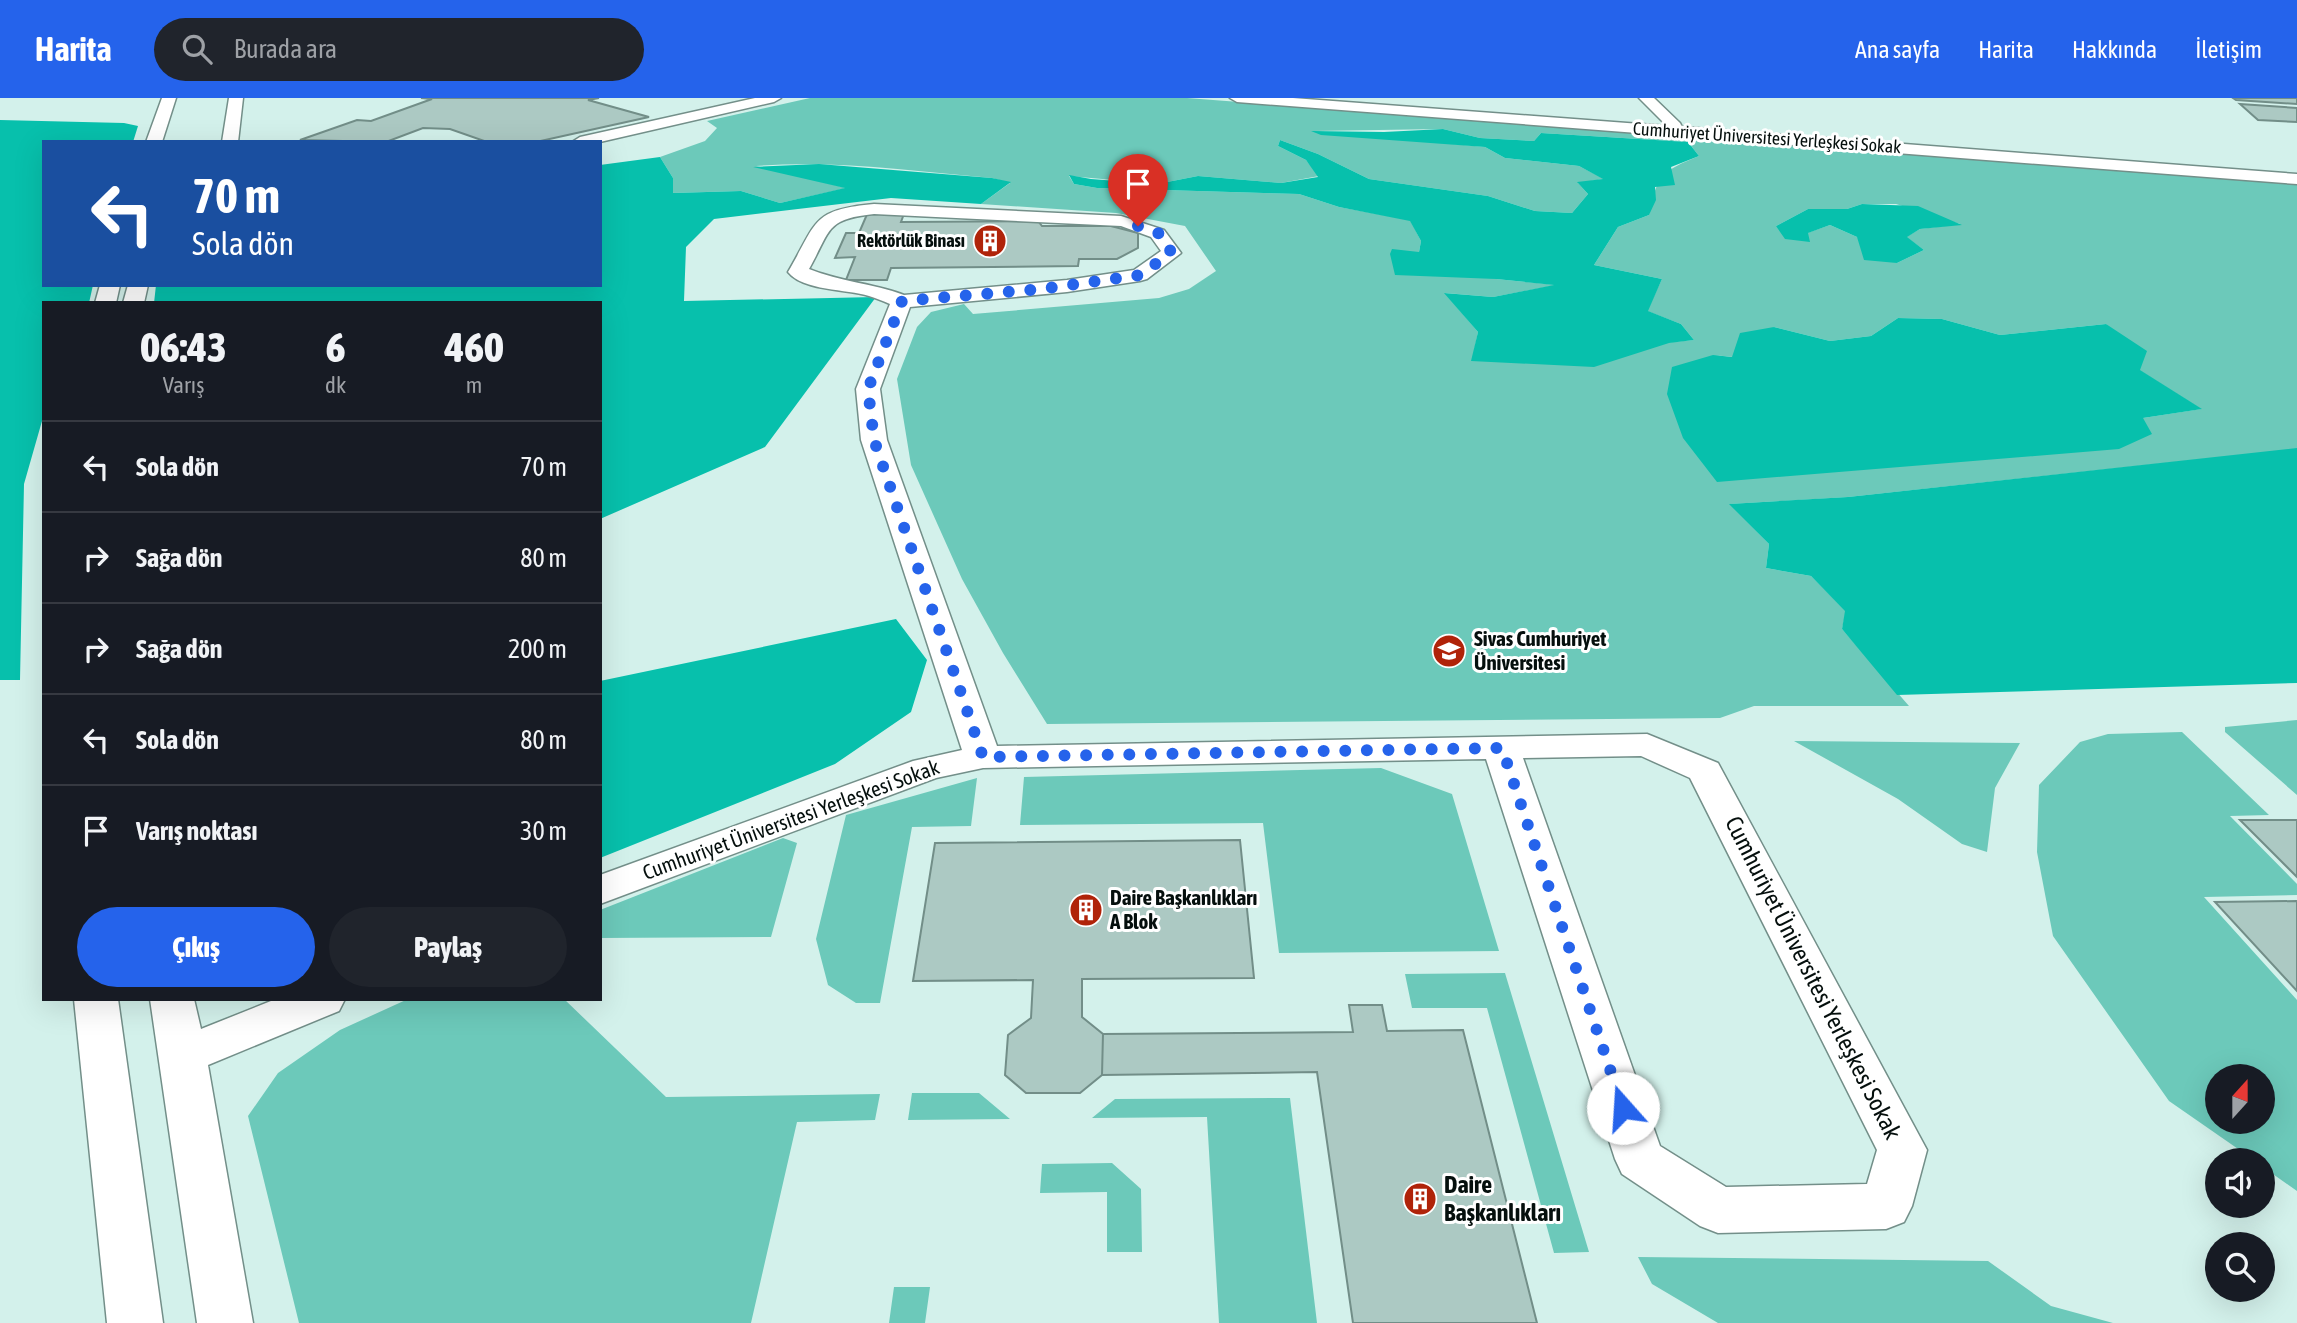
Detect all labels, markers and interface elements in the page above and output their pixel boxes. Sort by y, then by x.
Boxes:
search box [154,18,644,81]
text: Harita [35,30,112,68]
icon: search [178,30,216,68]
text: Burada ara [234,34,337,64]
text: Ana sayfa [1855,36,1940,63]
text: Harita [1978,36,2034,63]
text: Hakkında [2072,36,2157,63]
text: İletişim [2195,36,2262,63]
street label: Cumhuriyet Üniversitesi Yerleşkesi Sokak [1632,118,1902,157]
pin [1108,154,1168,226]
icon: arrive [1119,165,1157,203]
text: 70 m [192,167,280,223]
icon: left [77,168,168,259]
building icon: Rektörlük Binası [971,222,1009,260]
text: Sola dön [192,225,294,262]
place label: Rektörlük Binası [857,230,965,251]
text: 06:43 [140,323,227,371]
text: 6 [326,323,345,371]
text: 460 [444,323,504,371]
text: Varış [163,372,204,398]
text: dk [325,372,346,398]
text: m [466,372,482,398]
icon: left [77,448,115,486]
text: Sola dön [136,452,219,482]
text: 70 m [520,452,567,482]
icon: right [77,539,115,577]
text: Sağa dön [136,543,222,573]
text: 80 m [520,543,567,573]
place label: Sivas Cumhuriyet Üniversitesi [1474,626,1606,674]
icon: right [77,630,115,668]
school or university icon: Sivas Cumhuriyet Üniversitesi [1430,632,1468,670]
text: Sağa dön [136,634,222,664]
text: 200 m [508,634,567,664]
icon: left [77,721,115,759]
text: Sola dön [136,725,219,755]
text: 80 m [520,725,567,755]
street label: Cumhuriyet Üniversitesi Yerleşkesi Sokak [639,754,942,884]
icon: arrive [77,812,115,850]
street label: Cumhuriyet Üniversitesi Yerleşkesi Sokak [1720,812,1907,1144]
text: Varış noktası [136,816,257,846]
text: 30 m [520,816,567,846]
place label: Daire Başkanlıkları A Blok [1109,885,1257,933]
building icon: Daire Başkanlıkları A Blok [1067,891,1105,929]
button: Çıkış [77,907,315,987]
button: Paylaş [329,907,567,987]
north arrow [2205,1064,2275,1134]
map controls [2205,1064,2275,1302]
position arrow [1586,1071,1660,1145]
button: sound [2205,1148,2275,1218]
place label: Daire Başkanlıkları [1444,1171,1561,1226]
building icon: Daire Başkanlıkları [1401,1180,1439,1218]
button: search [2205,1232,2275,1302]

